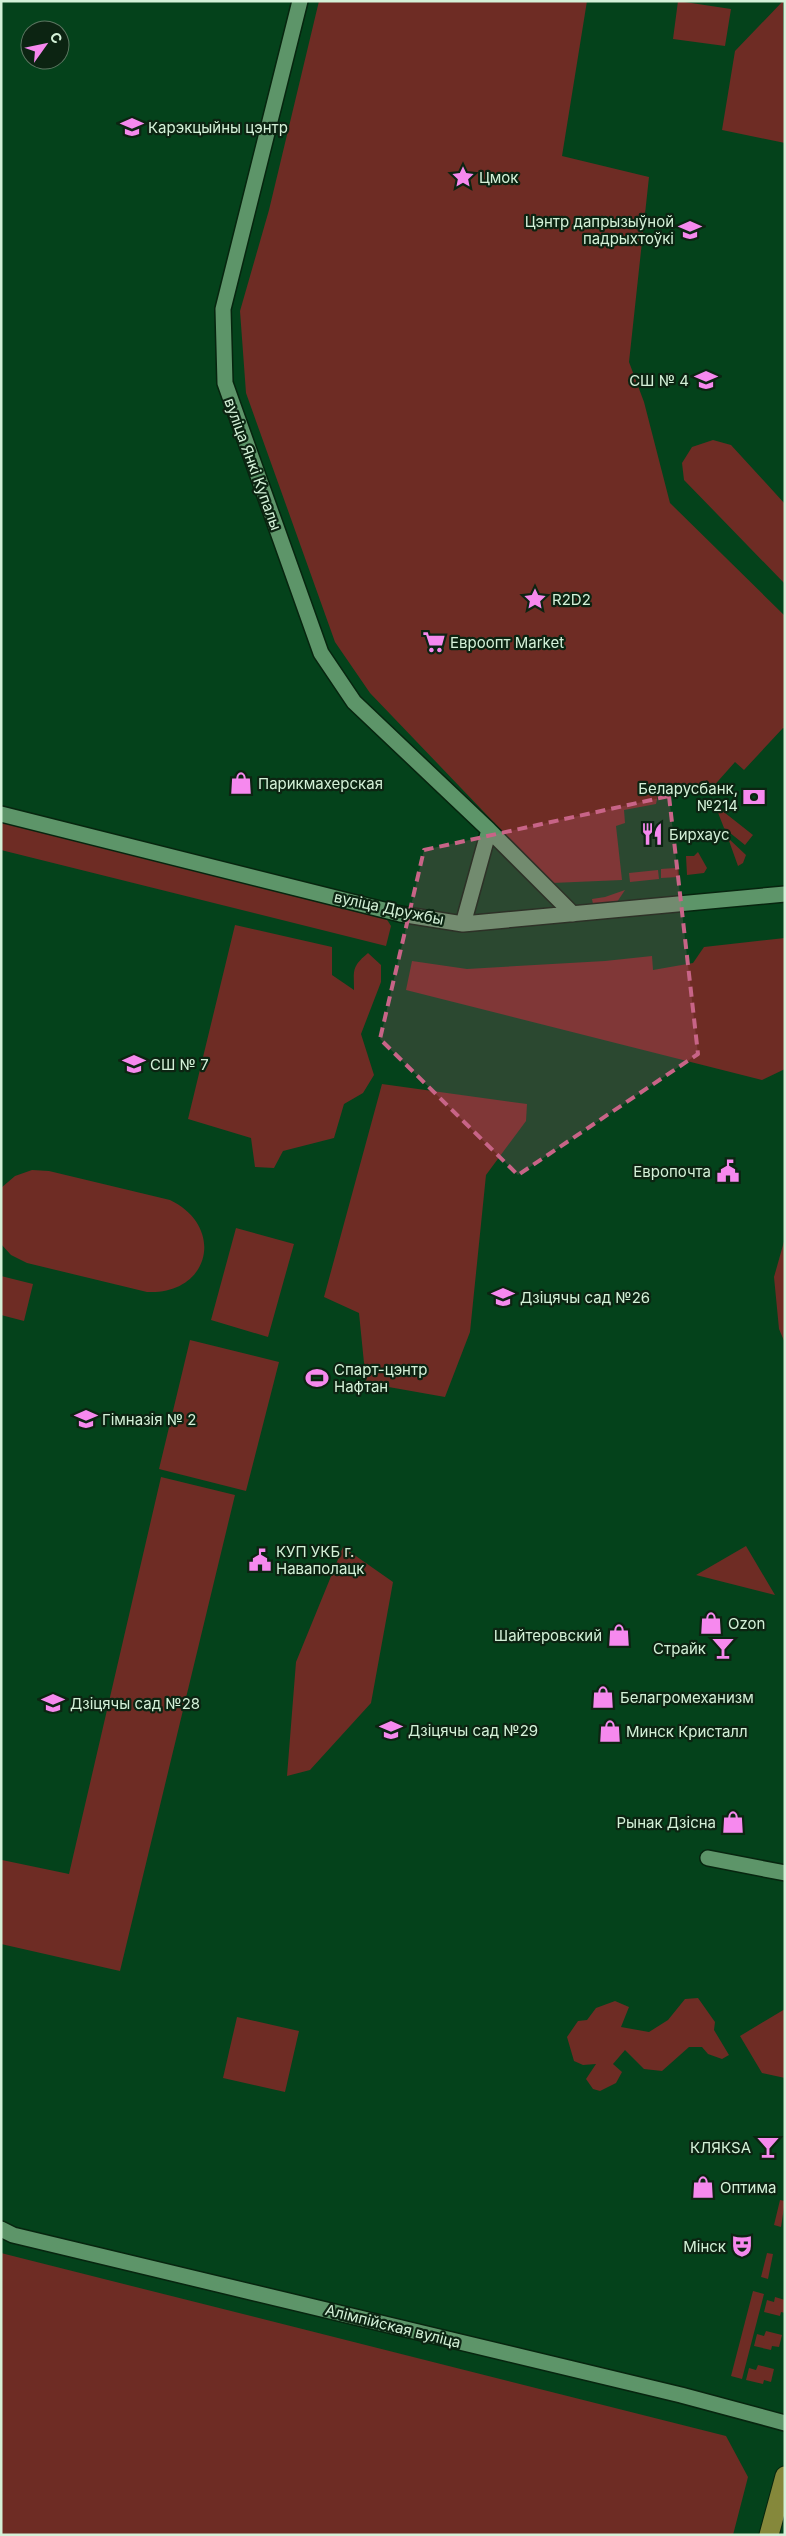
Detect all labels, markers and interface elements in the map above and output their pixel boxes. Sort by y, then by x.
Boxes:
north arrow [20,20,70,70]
text: С [46,29,66,47]
school or university icon: Карэкцыйны цэнтр [119,114,145,140]
place label: Карэкцыйны цэнтр [148,118,288,137]
place icon: Цмок [450,164,476,190]
place label: Цмок [479,168,519,187]
place label: Цэнтр дапрызыўной падрыхтоўкі [525,212,674,248]
school or university icon: Цэнтр дапрызыўной падрыхтоўкі [677,217,703,243]
school or university icon: СШ № 4 [693,367,719,393]
place label: СШ № 4 [629,371,689,390]
street label: вуліца Янкі Купалы [220,395,286,533]
place icon: R2D2 [522,586,548,612]
place label: R2D2 [552,590,591,609]
supermarket icon: Евроопт Market [421,629,447,655]
place label: Евроопт Market [450,633,564,652]
shop icon: Парикмахерская [228,770,254,796]
place label: Парикмахерская [258,774,383,793]
place label: Беларусбанк, №214 [638,779,738,815]
bank icon: Беларусбанк, №214 [741,784,767,810]
restaurant icon: Бирхаус [639,821,665,847]
place label: Бирхаус [669,825,730,844]
street label: вуліца Дружбы [332,887,446,929]
school or university icon: СШ № 7 [121,1051,147,1077]
place label: СШ № 7 [150,1055,209,1074]
public building icon: Европочта [715,1158,741,1184]
place label: Европочта [633,1162,711,1181]
school or university icon: Дзіцячы сад №26 [490,1284,516,1310]
place label: Дзіцячы сад №26 [520,1288,650,1307]
place label: Спарт-цэнтр Нафтан [334,1360,427,1396]
sports icon: Спарт-цэнтр Нафтан [304,1365,330,1391]
school or university icon: Гімназія № 2 [73,1406,99,1432]
place label: Гімназія № 2 [102,1410,196,1429]
place label: КУП УКБ г. Наваполацк [276,1542,364,1578]
public building icon: КУП УКБ г. Наваполацк [247,1547,273,1573]
shop icon: Ozon [698,1610,724,1636]
place label: Ozon [728,1614,765,1633]
shop icon: Шайтеровский [606,1622,632,1648]
place label: Шайтеровский [494,1626,602,1645]
bar icon: Страйк [710,1635,736,1661]
place label: Страйк [653,1639,706,1658]
shop icon: Белагромеханизм [590,1684,616,1710]
place label: Белагромеханизм [620,1688,754,1707]
school or university icon: Дзіцячы сад №28 [40,1690,66,1716]
place label: Дзіцячы сад №28 [70,1694,200,1713]
school or university icon: Дзіцячы сад №29 [378,1717,404,1743]
shop icon: Минск Кристалл [597,1718,623,1744]
place label: Дзіцячы сад №29 [408,1721,538,1740]
place label: Минск Кристалл [626,1722,748,1741]
shop icon: Рынак Дзісна [720,1809,746,1835]
place label: Рынак Дзісна [617,1813,716,1832]
bar icon: КЛЯКSА [755,2134,781,2160]
place label: КЛЯКSА [690,2138,751,2157]
shop icon: Оптима [690,2174,716,2200]
place label: Оптима [720,2178,776,2197]
theatre icon: Мінск [729,2233,755,2259]
place label: Мінск [683,2237,726,2256]
street label: Алімпійская вуліца [323,2300,463,2352]

